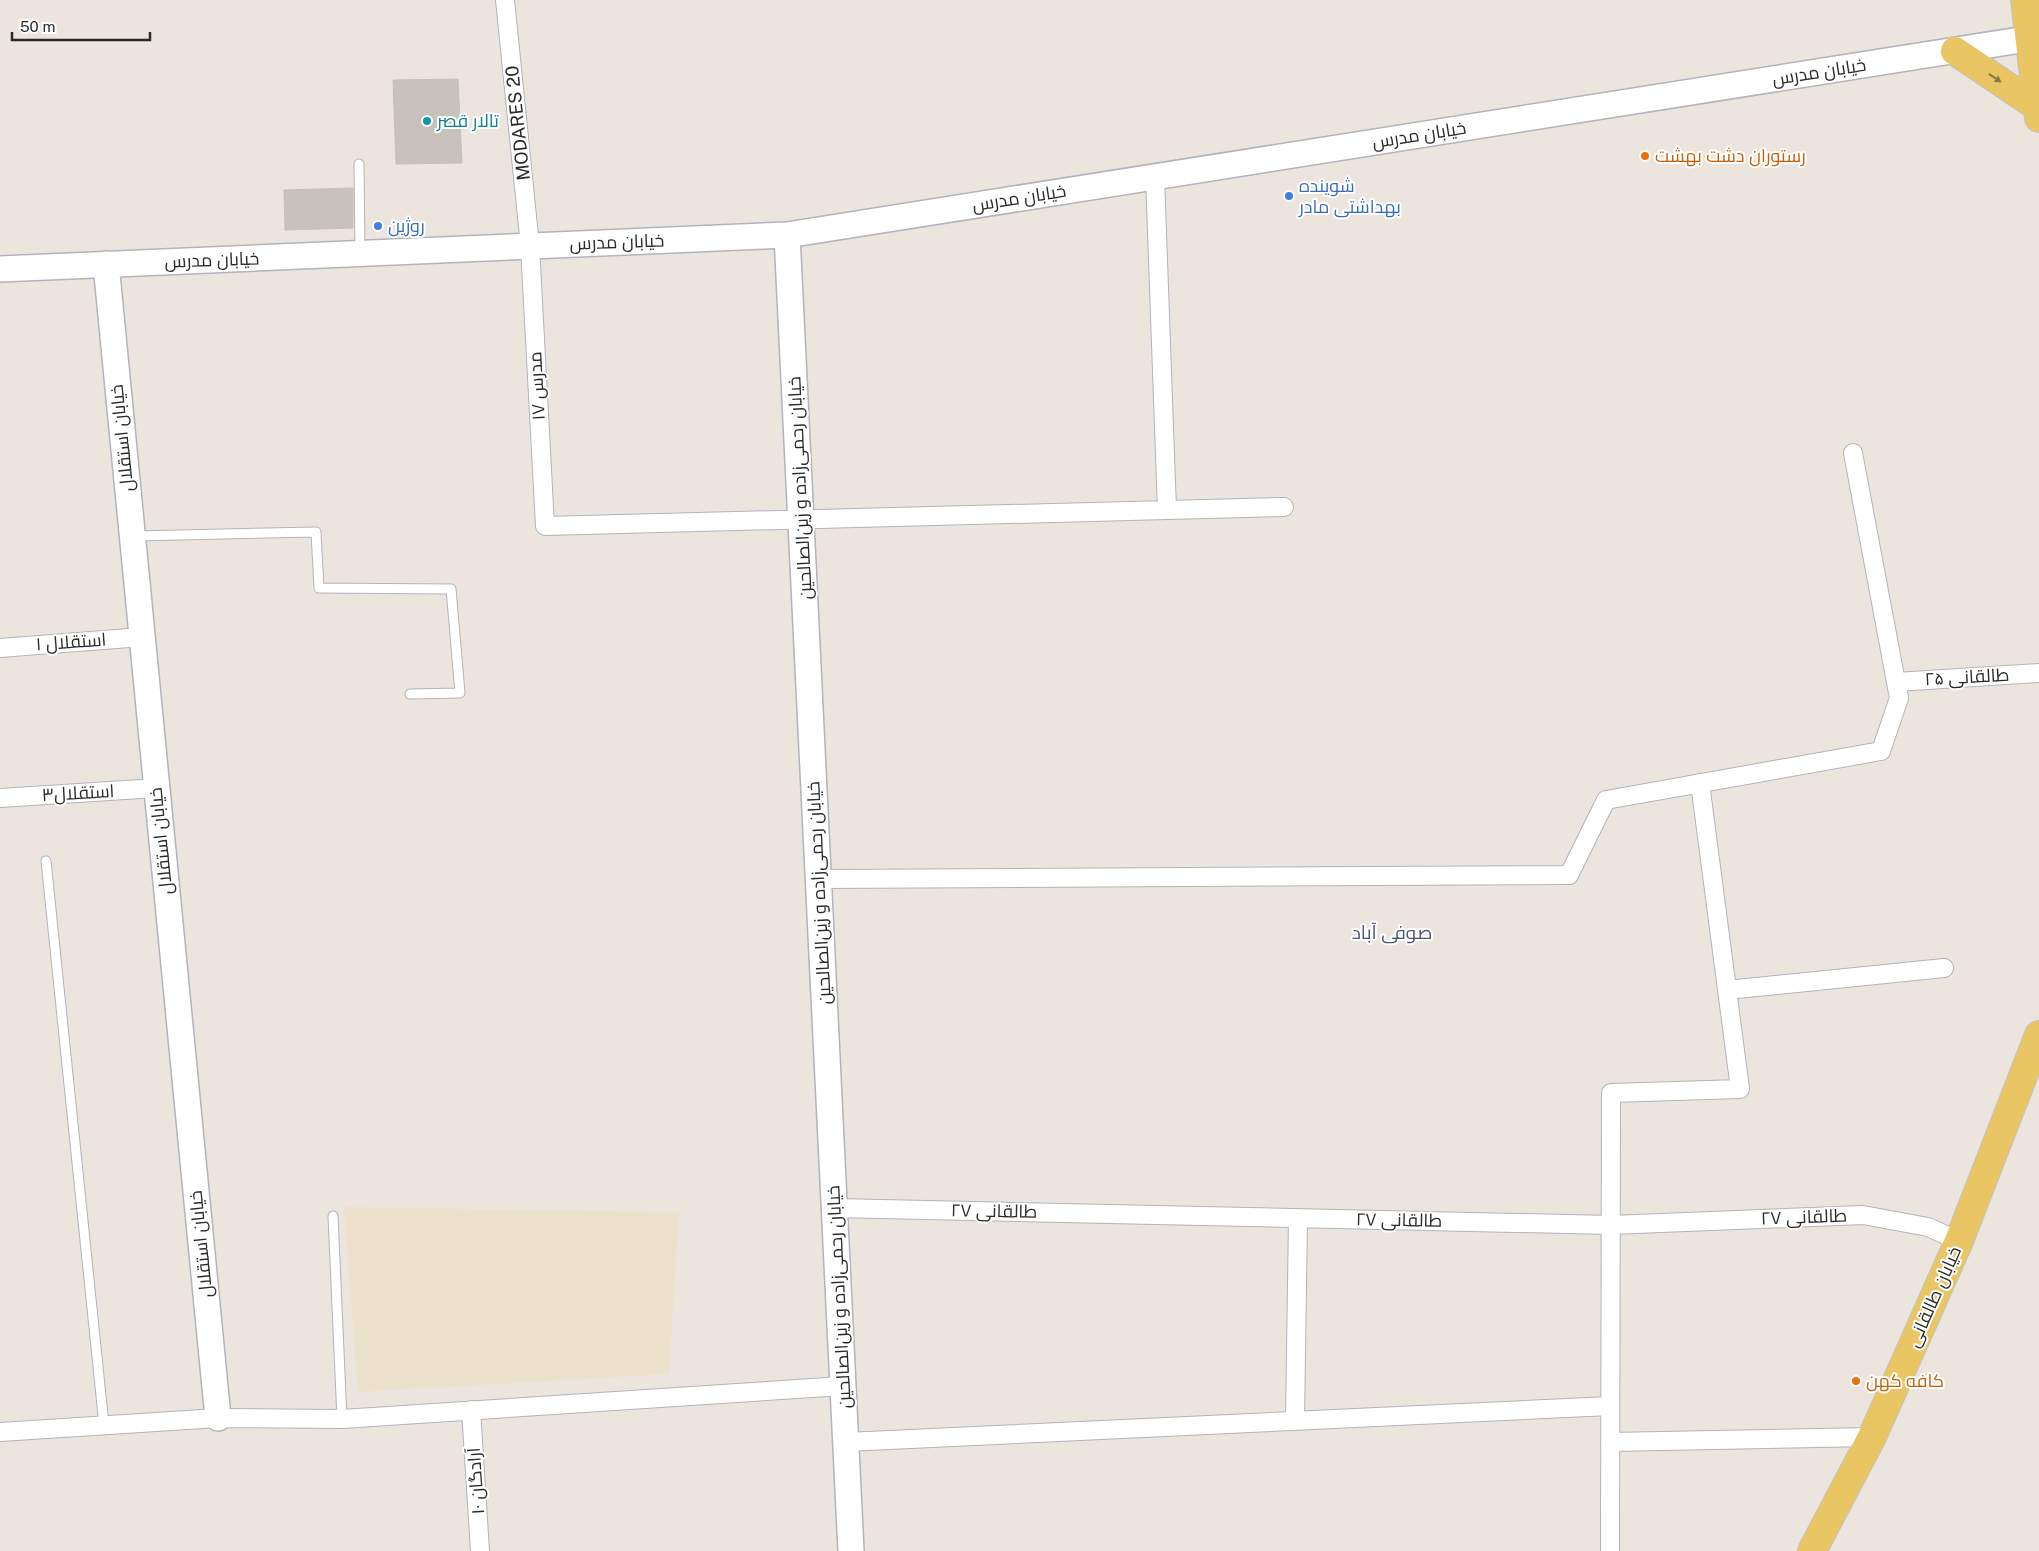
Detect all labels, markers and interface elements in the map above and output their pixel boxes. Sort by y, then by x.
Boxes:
scale bar [12,10,150,42]
text: 50 m [20,18,55,35]
street label: خیابان مدرس [1770,54,1868,90]
street label: MODARES 20 [501,65,534,182]
one-way arrow [1988,73,2002,83]
place label: تالار قصر [436,110,499,132]
marker: تالار قصر [421,115,433,127]
street label: خیابان مدرس [1370,117,1468,153]
place label: رستوران دشت بهشت [1655,145,1806,167]
marker: رستوران دشت بهشت [1639,150,1651,162]
place label: شوینده بهداشتی مادر [1298,175,1401,218]
street label: خیابان مدرس [970,180,1068,216]
marker: شوینده بهداشتی مادر [1283,190,1295,202]
place label: روژین [388,215,425,237]
marker: روژین [372,220,384,232]
street label: خیابان مدرس [569,229,665,255]
street label: خیابان مدرس [164,247,260,273]
street label: مدرس ۱۷ [524,351,550,421]
street label: خیابان رحمی‌زاده و زین‌الصالحین [783,376,817,600]
street label: خیابان استقلال [105,383,139,493]
street label: استقلال ۱ [35,629,107,655]
street label: طالقانی ۲۵ [1924,664,2010,690]
street label: استقلال۳ [41,780,115,806]
street label: خیابان رحمی‌زاده و زین‌الصالحین [802,781,836,1005]
street label: خیابان استقلال [144,786,178,896]
district label: صوفی آباد [1352,921,1432,944]
street label: خیابان رحمی‌زاده و زین‌الصالحین [822,1185,856,1409]
street label: خیابان استقلال [184,1189,218,1299]
street label: طالقانی ۲۷ [951,1199,1037,1223]
street label: طالقانی ۲۷ [1761,1205,1847,1229]
street label: طالقانی ۲۷ [1356,1208,1442,1232]
street label: خیابان طالقانی [1902,1243,1966,1351]
place label: کافه کهن [1866,1370,1944,1392]
marker: کافه کهن [1850,1375,1862,1387]
street label: آرادگان ۱۰ [463,1447,489,1515]

